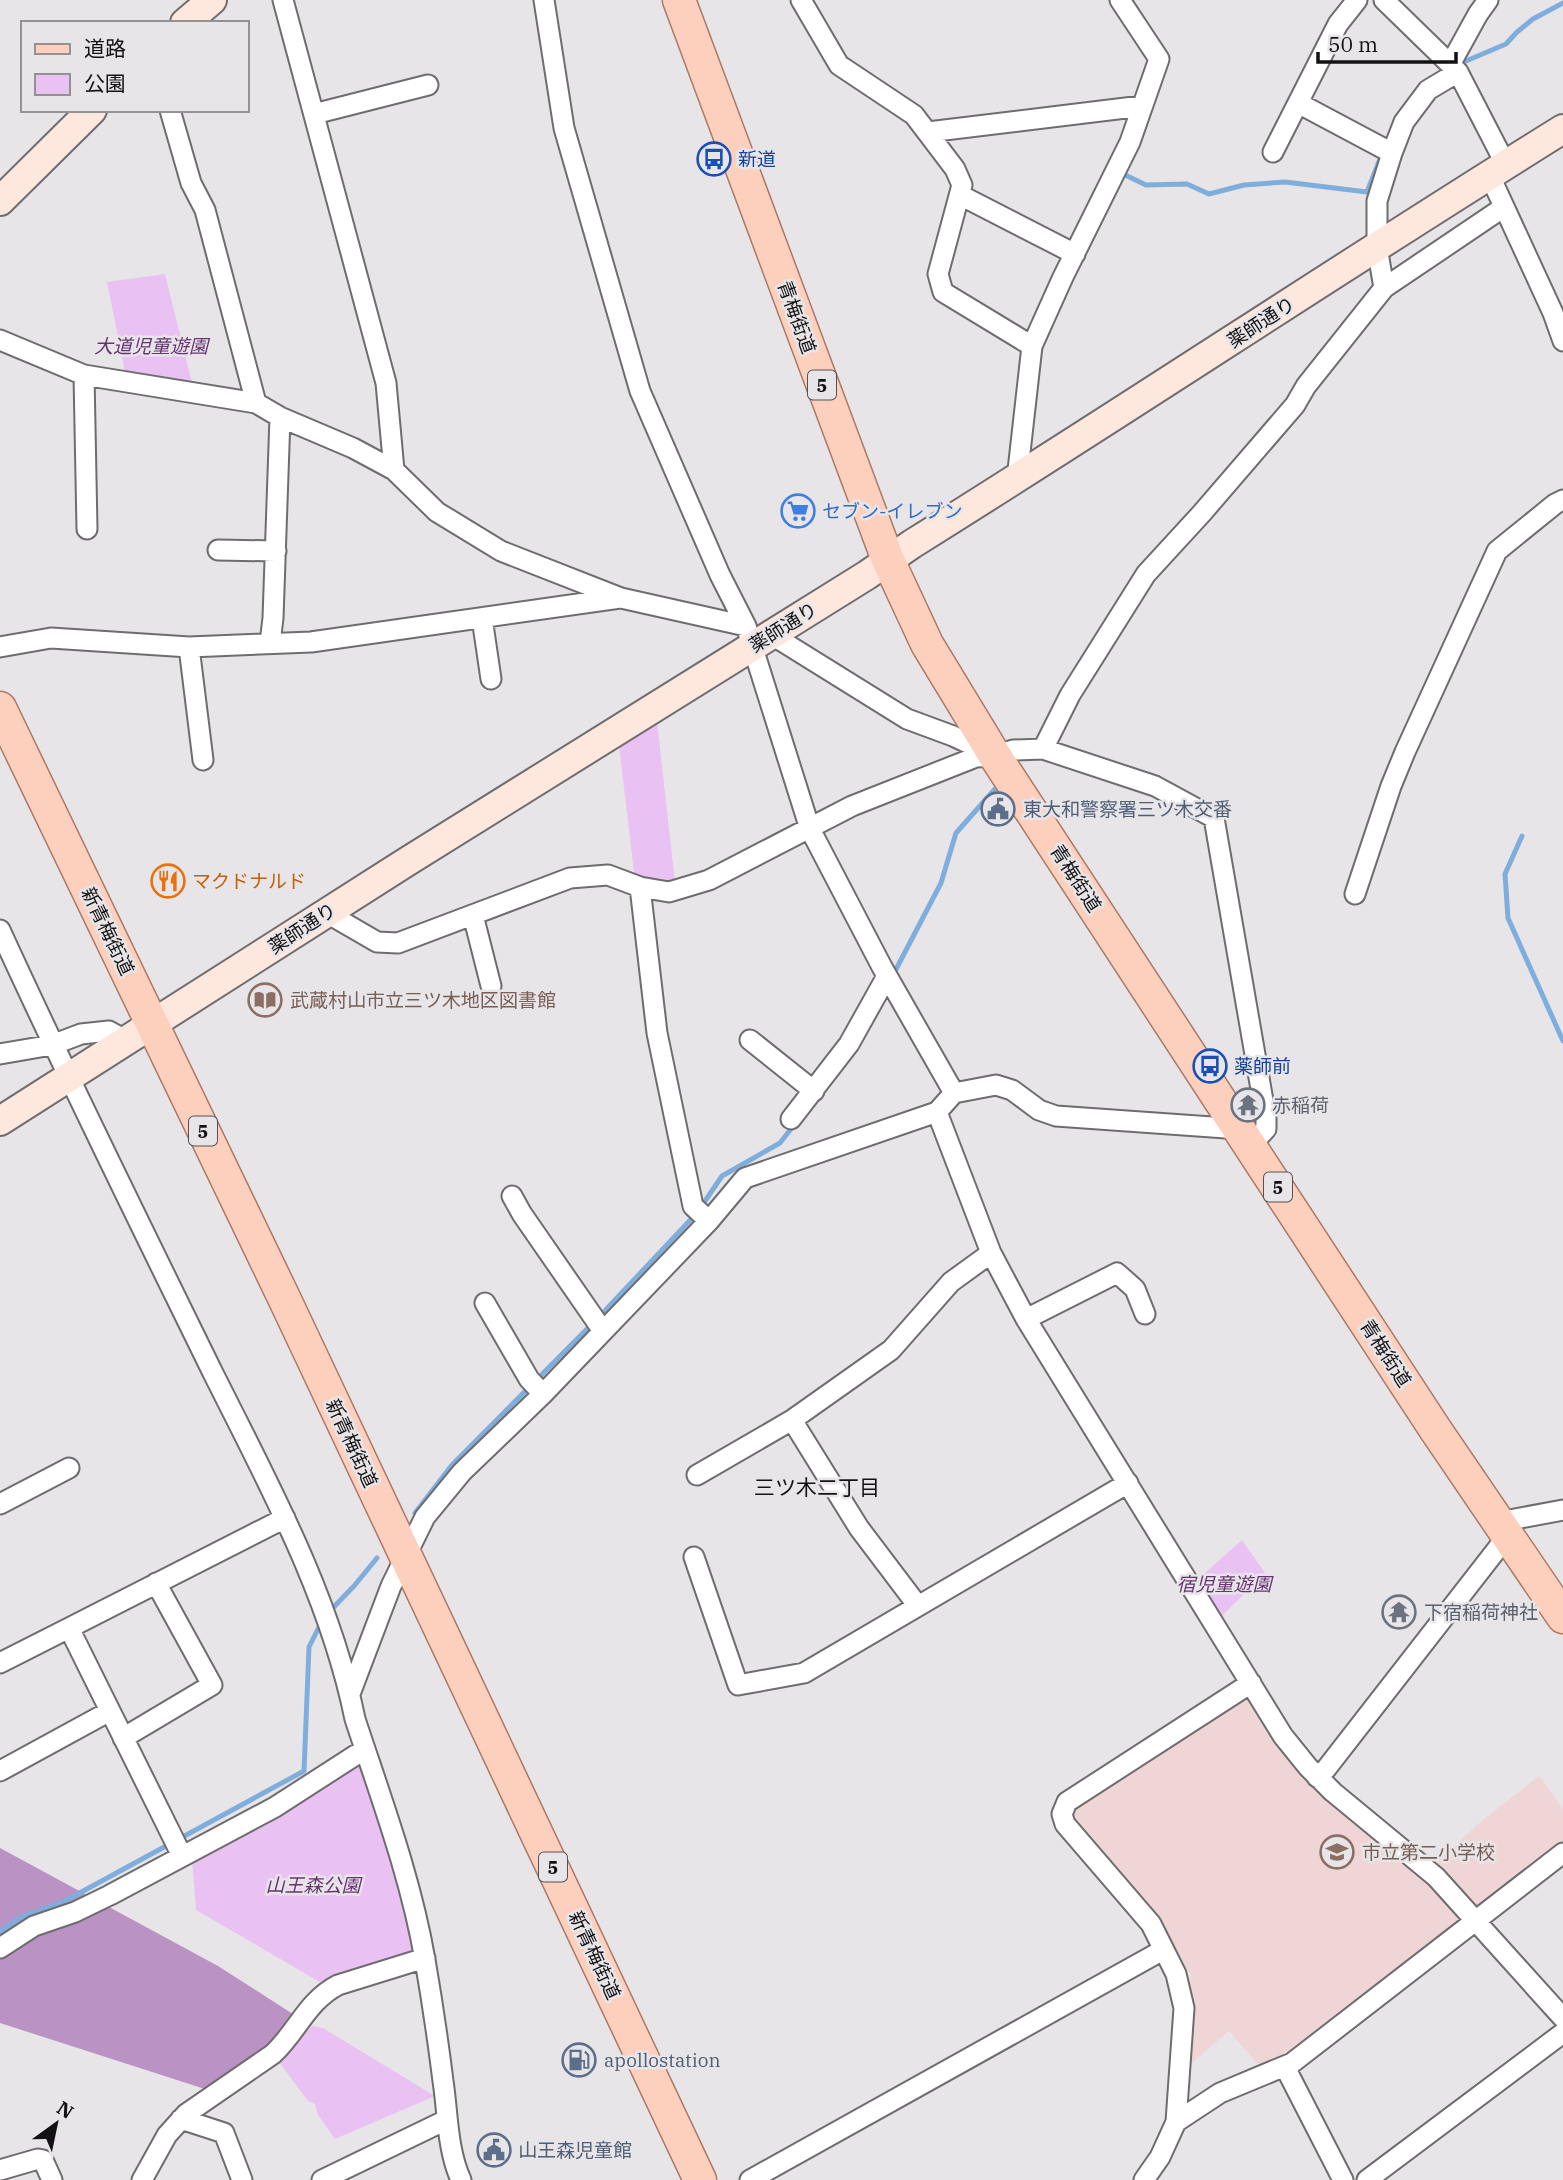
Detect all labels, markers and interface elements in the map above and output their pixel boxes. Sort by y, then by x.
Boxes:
legend [21,21,248,112]
scale bar [1318,21,1456,65]
text: 50 m [1328,30,1378,58]
text: 道路 [84,34,126,62]
text: 公園 [84,69,126,97]
bus stop icon: 新道 [695,140,733,178]
place label: 新道 [738,147,776,171]
street label: 青梅街道 [773,277,821,357]
street label: 薬師通り [1223,291,1299,353]
park label: 大道児童遊園 [94,334,211,358]
road number: 5 [808,370,836,400]
supermarket icon: セブン-イレブン [779,492,817,530]
place label: セブン-イレブン [822,499,962,523]
street label: 薬師通り [744,597,822,657]
public building icon: 東大和警察署三ツ木交番 [979,790,1017,828]
place label: 東大和警察署三ツ木交番 [1023,797,1232,821]
street label: 青梅街道 [1045,840,1107,916]
restaurant icon: マクドナルド [149,862,187,900]
place label: マクドナルド [192,869,306,893]
street label: 新青梅街道 [76,883,140,979]
street label: 薬師通り [264,897,340,959]
library icon: 武蔵村山市立三ツ木地区図書館 [246,981,284,1019]
place label: 武蔵村山市立三ツ木地区図書館 [290,988,556,1012]
bus stop icon: 薬師前 [1191,1047,1229,1085]
place label: 薬師前 [1234,1054,1291,1078]
temple icon: 赤稲荷 [1229,1086,1267,1124]
place label: 赤稲荷 [1272,1093,1329,1117]
road number: 5 [189,1116,217,1146]
road number: 5 [1264,1172,1292,1202]
street label: 青梅街道 [1355,1315,1417,1391]
street label: 新青梅街道 [321,1395,383,1491]
district label: 三ツ木二丁目 [754,1473,880,1501]
park label: 宿児童遊園 [1176,1572,1274,1596]
temple icon: 下宿稲荷神社 [1380,1593,1418,1631]
place label: 下宿稲荷神社 [1424,1600,1538,1624]
school or university icon: 市立第二小学校 [1318,1833,1356,1871]
place label: 市立第二小学校 [1362,1840,1495,1864]
road number: 5 [539,1853,567,1882]
park label: 山王森公園 [265,1873,363,1897]
street label: 新青梅街道 [564,1907,626,2003]
fuel station icon: apollostation [560,2041,598,2079]
place label: apollostation [604,2048,721,2072]
north arrow [21,2089,91,2159]
text: N [52,2096,78,2124]
public building icon: 山王森児童館 [475,2131,513,2169]
place label: 山王森児童館 [518,2138,632,2162]

